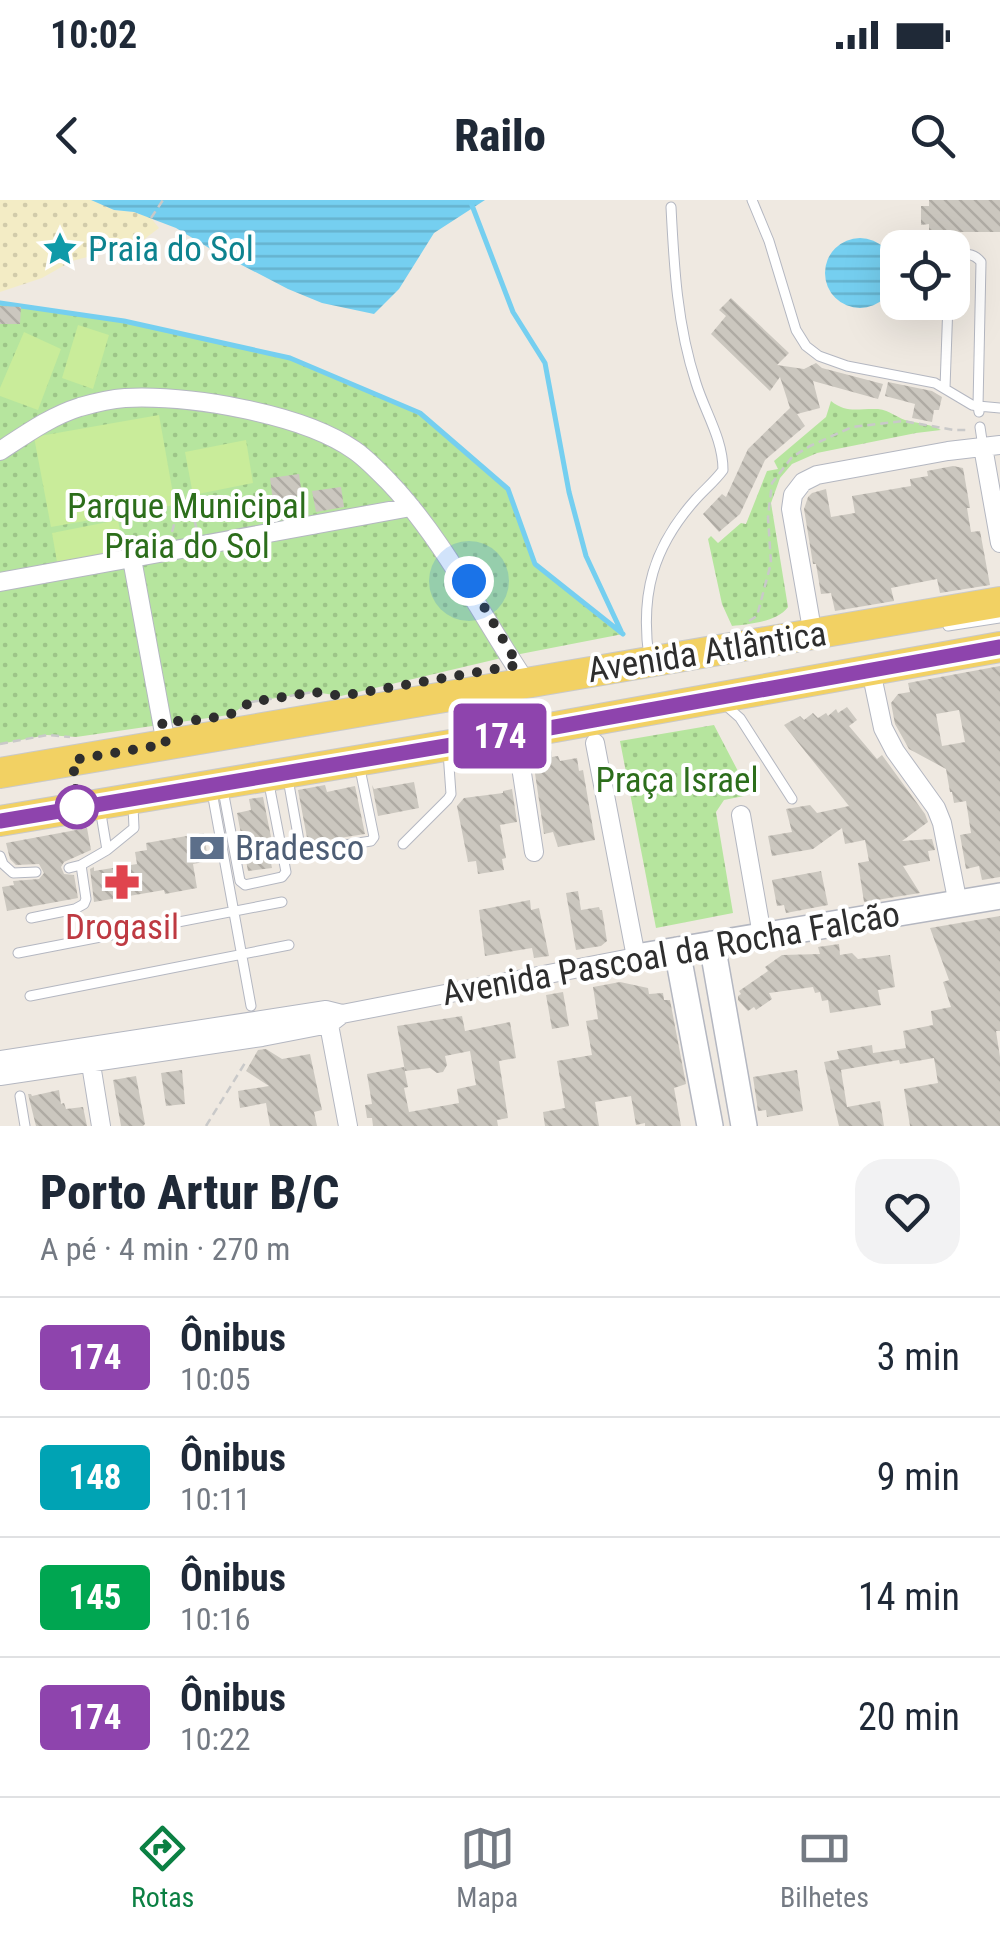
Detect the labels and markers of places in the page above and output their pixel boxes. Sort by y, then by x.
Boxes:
place label: Praia do Sol [88,229,254,270]
place icon: Praia do Sol [41,230,79,268]
unlabelled marker [56,786,98,828]
place label: Bradesco [235,828,364,869]
bank icon: Bradesco [188,829,226,867]
pharmacy icon: Drogasil [103,863,141,901]
place label: Drogasil [65,907,179,948]

